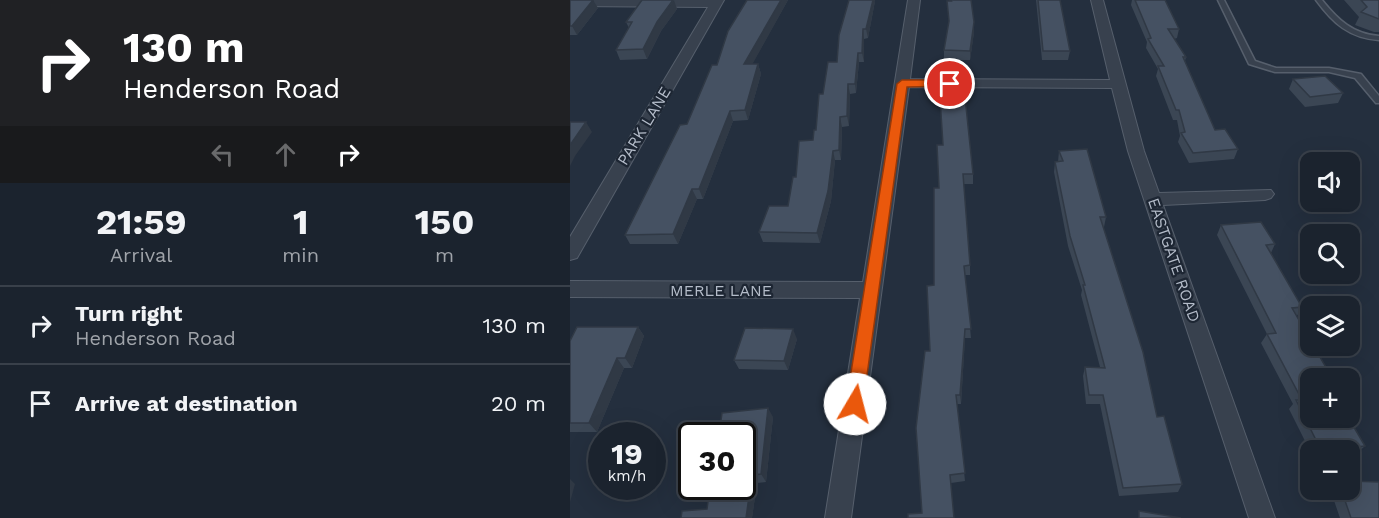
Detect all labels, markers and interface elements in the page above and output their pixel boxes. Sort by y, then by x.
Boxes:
text: 130 m [123,23,245,72]
icon: right [24,24,102,102]
pin [924,58,975,109]
icon: arrive [933,67,966,100]
text: Henderson Road [123,73,340,105]
street label: PARK LANE [613,83,675,169]
icon: left [206,138,239,171]
icon: ahead [269,138,302,171]
icon: right [332,138,365,171]
map controls [1300,152,1360,500]
button: sound [1300,152,1360,212]
street label: EASTGATE ROAD [1144,195,1204,325]
text: 21:59 [96,201,187,243]
text: 1 [293,201,308,243]
text: 150 [415,201,474,243]
button: search [1300,224,1360,284]
text: Arrival [110,243,172,267]
text: min [282,243,319,267]
text: m [435,243,454,267]
street label: MERLE LANE [670,281,772,300]
button: layers [1300,296,1360,356]
text: Turn right [75,301,182,326]
icon: right [24,309,57,342]
text: 130 m [482,313,546,338]
text: Henderson Road [75,326,236,350]
button: + [1300,368,1360,428]
position arrow [823,372,887,436]
icon: arrive [24,387,57,420]
text: Arrive at destination [75,391,298,416]
text: 20 m [491,391,546,416]
speed limit sign: 30 [678,422,756,500]
text: 19 [611,436,643,471]
button: − [1300,440,1360,500]
text: km/h [608,467,646,485]

